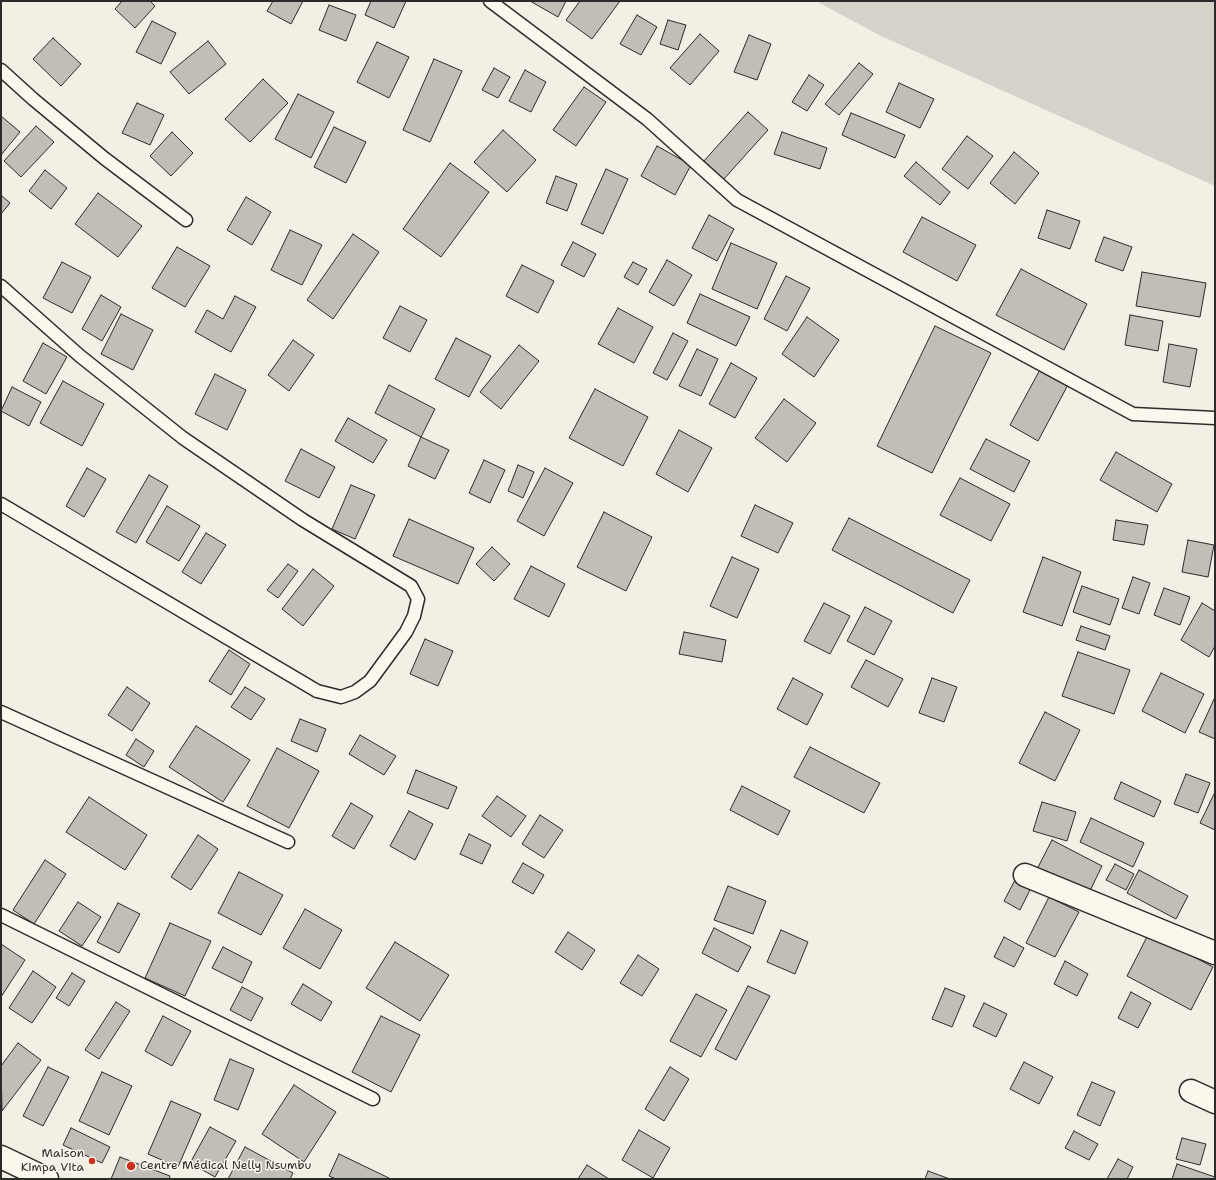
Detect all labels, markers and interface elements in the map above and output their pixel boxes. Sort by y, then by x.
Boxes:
place label: Maison Kimpa Vita [21,1147,84,1175]
marker: Maison Kimpa Vita [87,1156,97,1166]
place label: Centre Médical Nelly Nsumbu [140,1159,311,1173]
marker: Centre Médical Nelly Nsumbu [125,1160,137,1172]

